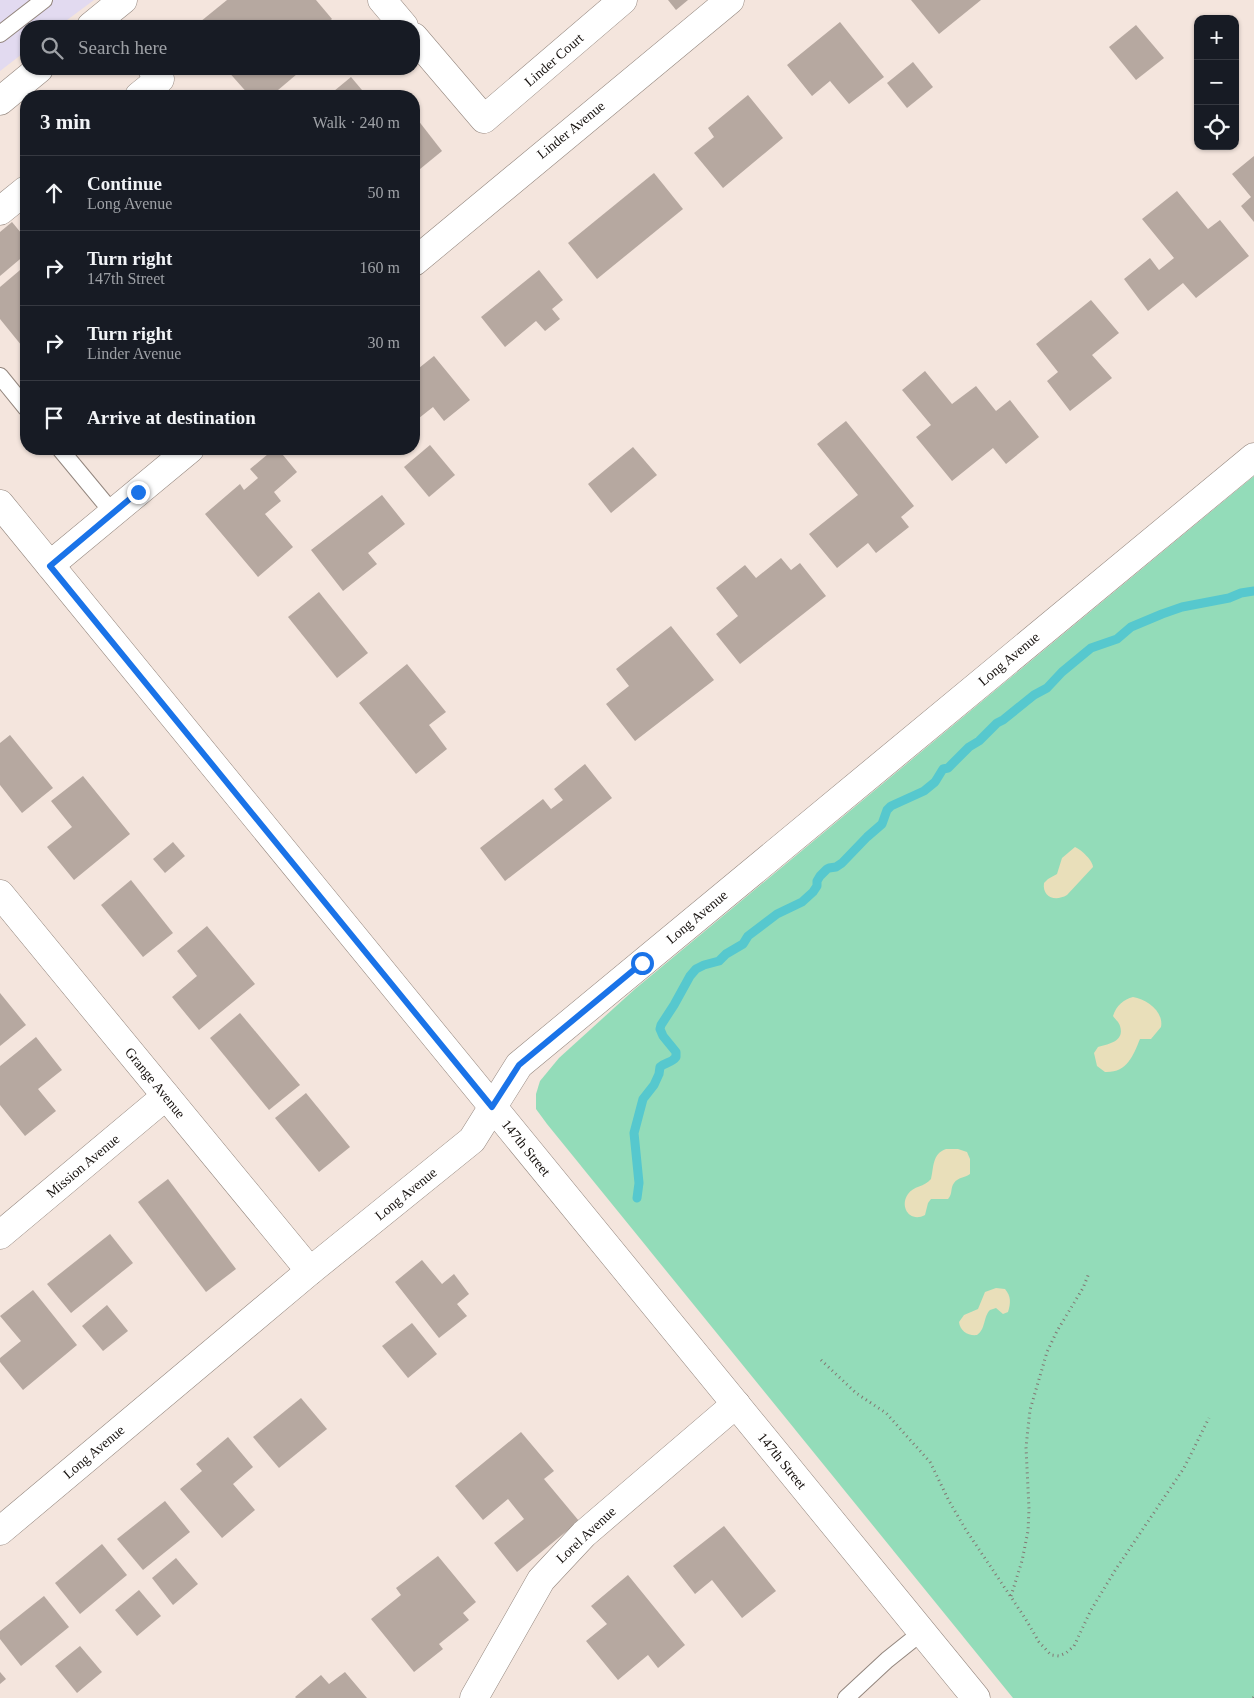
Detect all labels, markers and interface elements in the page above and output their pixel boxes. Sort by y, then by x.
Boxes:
map controls [1194,15,1239,150]
button: + [1194,15,1239,60]
search box [20,20,420,75]
street label: Linder Court [522,30,586,90]
icon: search [38,34,66,62]
text: Search here [78,37,167,58]
button: − [1194,60,1239,105]
street label: Linder Avenue [534,98,608,162]
button: locate [1194,105,1239,150]
text: 3 min [40,110,91,134]
text: Walk · 240 m [313,114,400,131]
text: Continue [87,173,162,194]
icon: ahead [40,179,68,207]
text: 50 m [368,184,400,201]
text: Long Avenue [87,195,172,212]
text: Turn right [87,248,172,269]
icon: right [40,254,68,282]
text: 160 m [360,259,400,276]
text: 147th Street [87,270,165,287]
text: Turn right [87,323,172,344]
icon: right [40,329,68,357]
text: 30 m [368,334,400,351]
text: Linder Avenue [87,345,181,362]
icon: arrive [40,404,68,432]
text: Arrive at destination [87,407,256,428]
route end [127,481,150,504]
street label: Long Avenue [976,629,1042,689]
street label: Long Avenue [664,887,730,947]
route start [631,952,654,975]
street label: Grange Avenue [122,1045,188,1121]
street label: 147th Street [499,1117,553,1179]
street label: Mission Avenue [44,1131,122,1201]
street label: Long Avenue [372,1165,440,1223]
street label: Long Avenue [61,1422,127,1482]
street label: 147th Street [755,1430,809,1492]
street label: Lorel Avenue [553,1504,619,1566]

